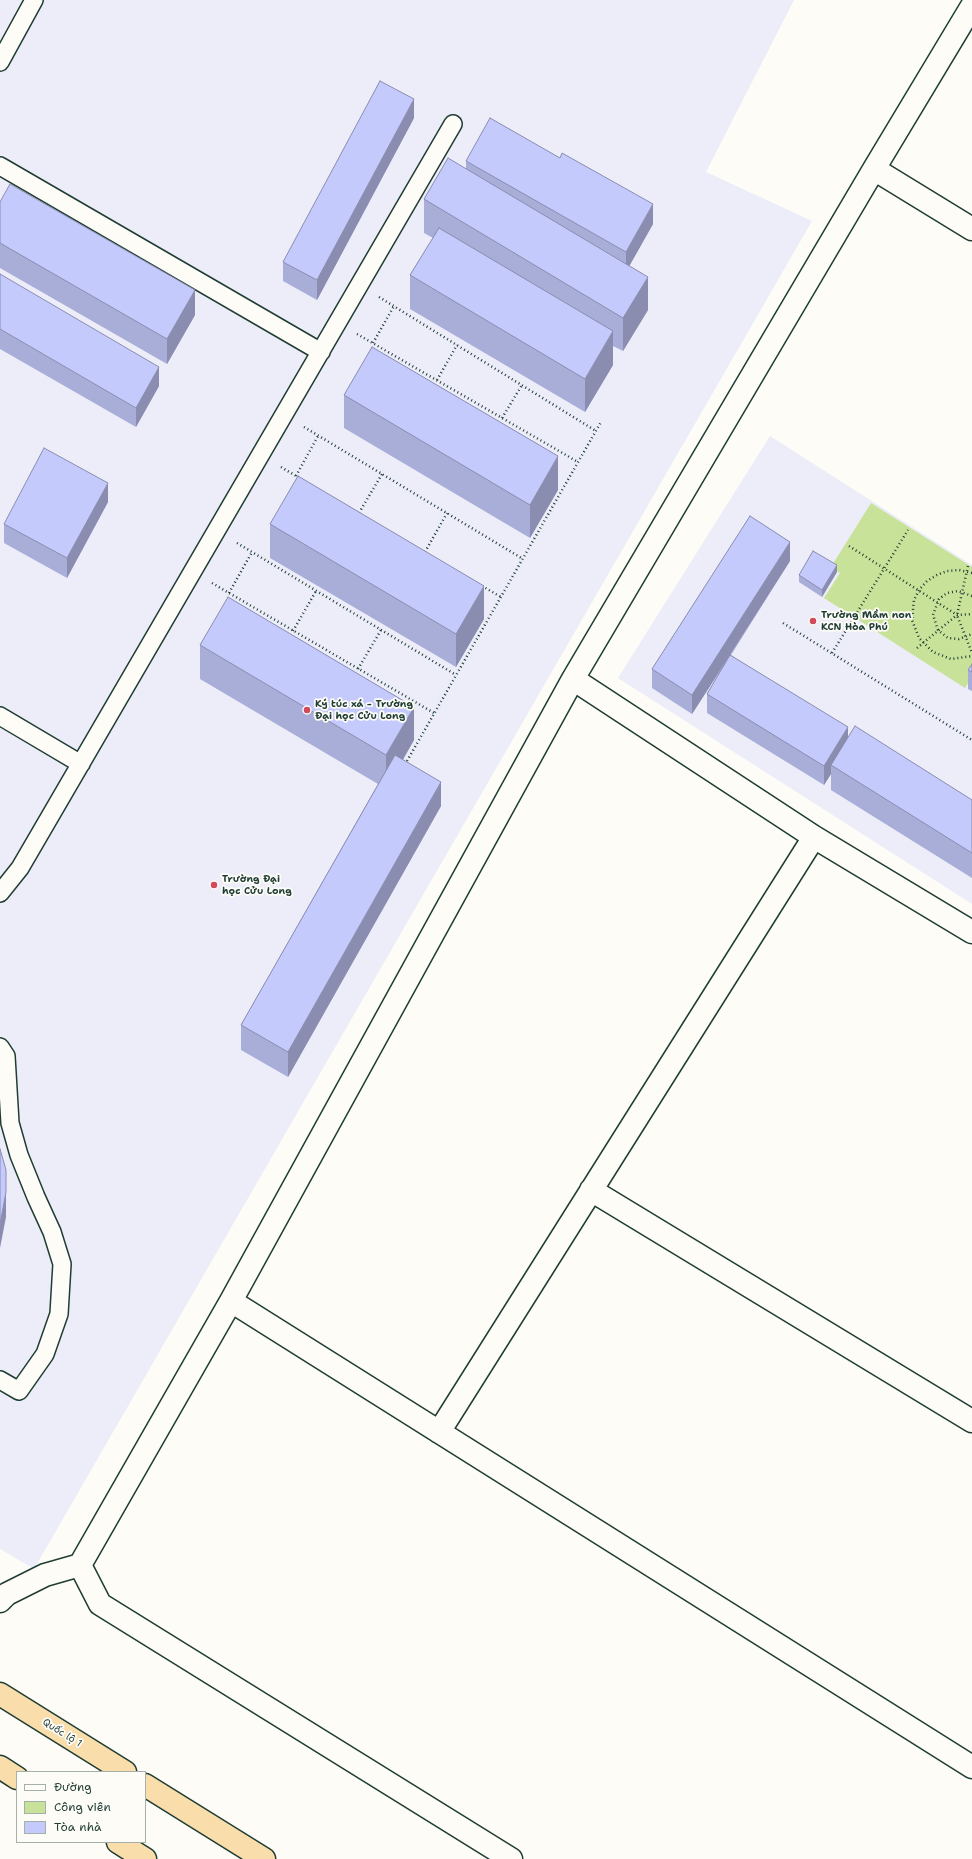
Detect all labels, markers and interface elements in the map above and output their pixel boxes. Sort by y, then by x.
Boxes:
place label: Trường Mầm non KCN Hòa Phú [821,609,911,632]
marker: Trường Mầm non KCN Hòa Phú [808,616,818,626]
place label: Ký túc xá - Trường Đại học Cửu Long [315,698,413,722]
marker: Ký túc xá - Trường Đại học Cửu Long [302,705,312,715]
place label: Trường Đại học Cửu Long [222,873,292,896]
marker: Trường Đại học Cửu Long [209,880,219,890]
street label: Quốc lộ 1 [40,1716,84,1750]
legend [16,1771,146,1843]
text: Đường [54,1779,92,1795]
text: Công viên [54,1799,111,1815]
text: Tòa nhà [54,1819,101,1835]

